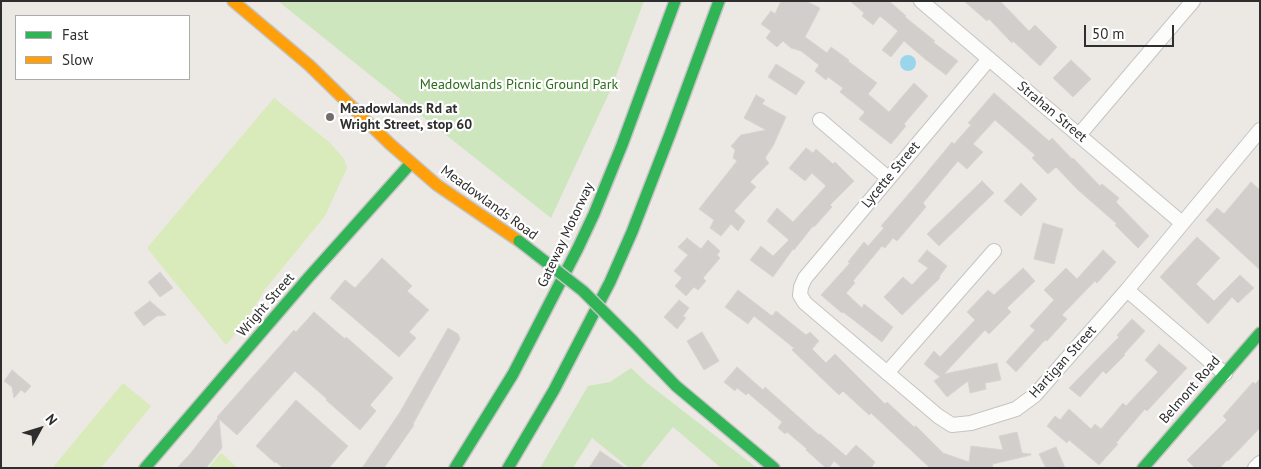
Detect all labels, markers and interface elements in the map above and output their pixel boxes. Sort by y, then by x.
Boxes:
legend [15,15,190,80]
scale bar [1086,15,1176,47]
text: 50 m [1092,24,1125,43]
text: Fast [62,25,89,44]
text: Slow [62,50,93,69]
park label: Meadowlands Picnic Ground Park [420,77,618,93]
street label: Strahan Street [1014,78,1090,146]
place label: Meadowlands Rd at Wright Street, stop 60 [340,101,472,134]
marker: Meadowlands Rd at Wright Street, stop 60 [324,111,336,123]
street label: Lycette Street [858,138,924,212]
street label: Meadowlands Road [437,162,541,244]
street label: Gateway Motorway [534,180,598,290]
street label: Wright Street [234,270,298,340]
street label: Hartigan Street [1026,322,1100,402]
street label: Belmont Road [1156,353,1224,427]
north arrow [15,404,65,454]
text: N [42,410,62,429]

